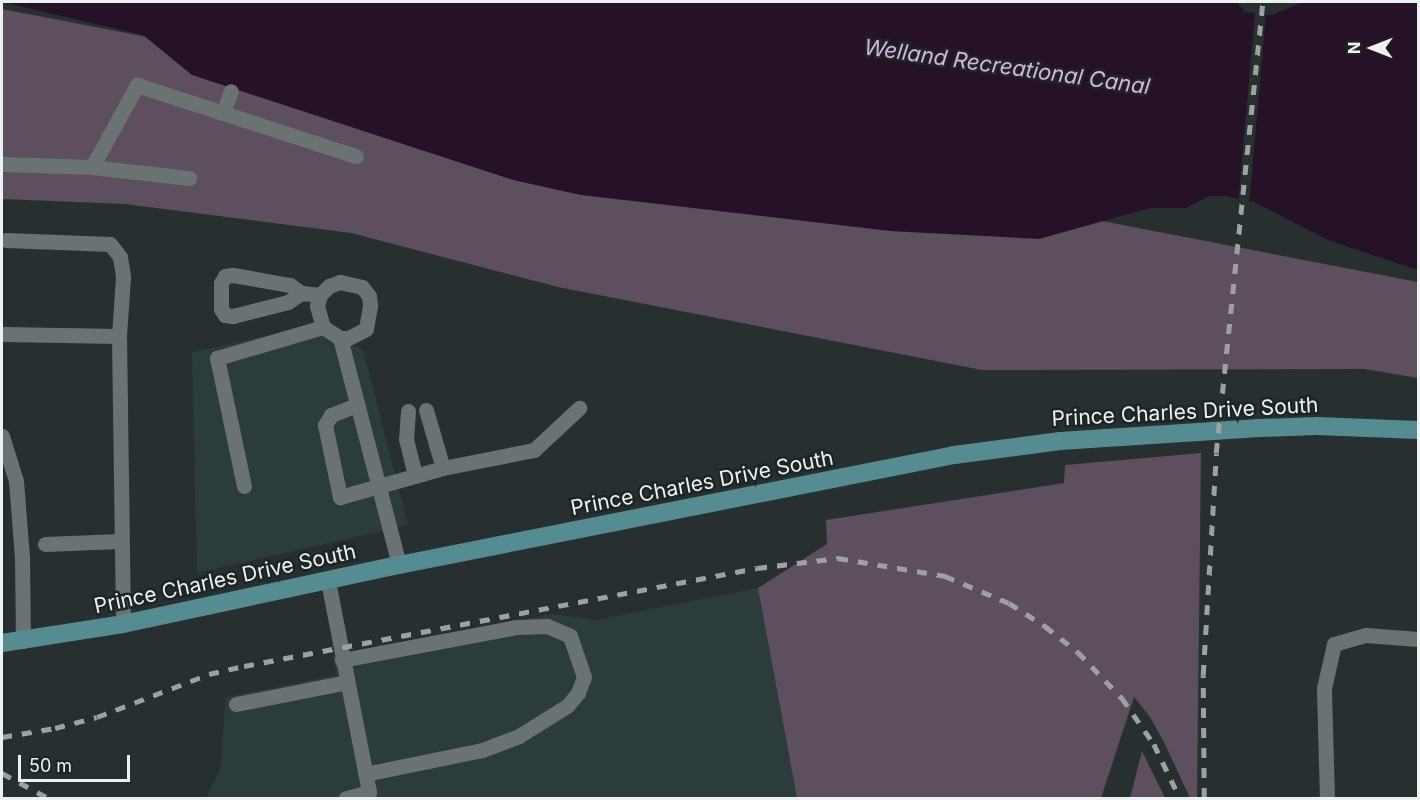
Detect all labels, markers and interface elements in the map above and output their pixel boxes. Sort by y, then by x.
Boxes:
north arrow [1342,18,1402,78]
water label: Welland Recreational Canal [862,34,1152,100]
text: N [1344,42,1364,54]
street label: Prince Charles Drive South [1051,392,1319,432]
street label: Prince Charles Drive South [568,445,836,521]
street label: Prince Charles Drive South [92,539,358,619]
scale bar [21,743,134,781]
text: 50 m [29,755,72,776]

